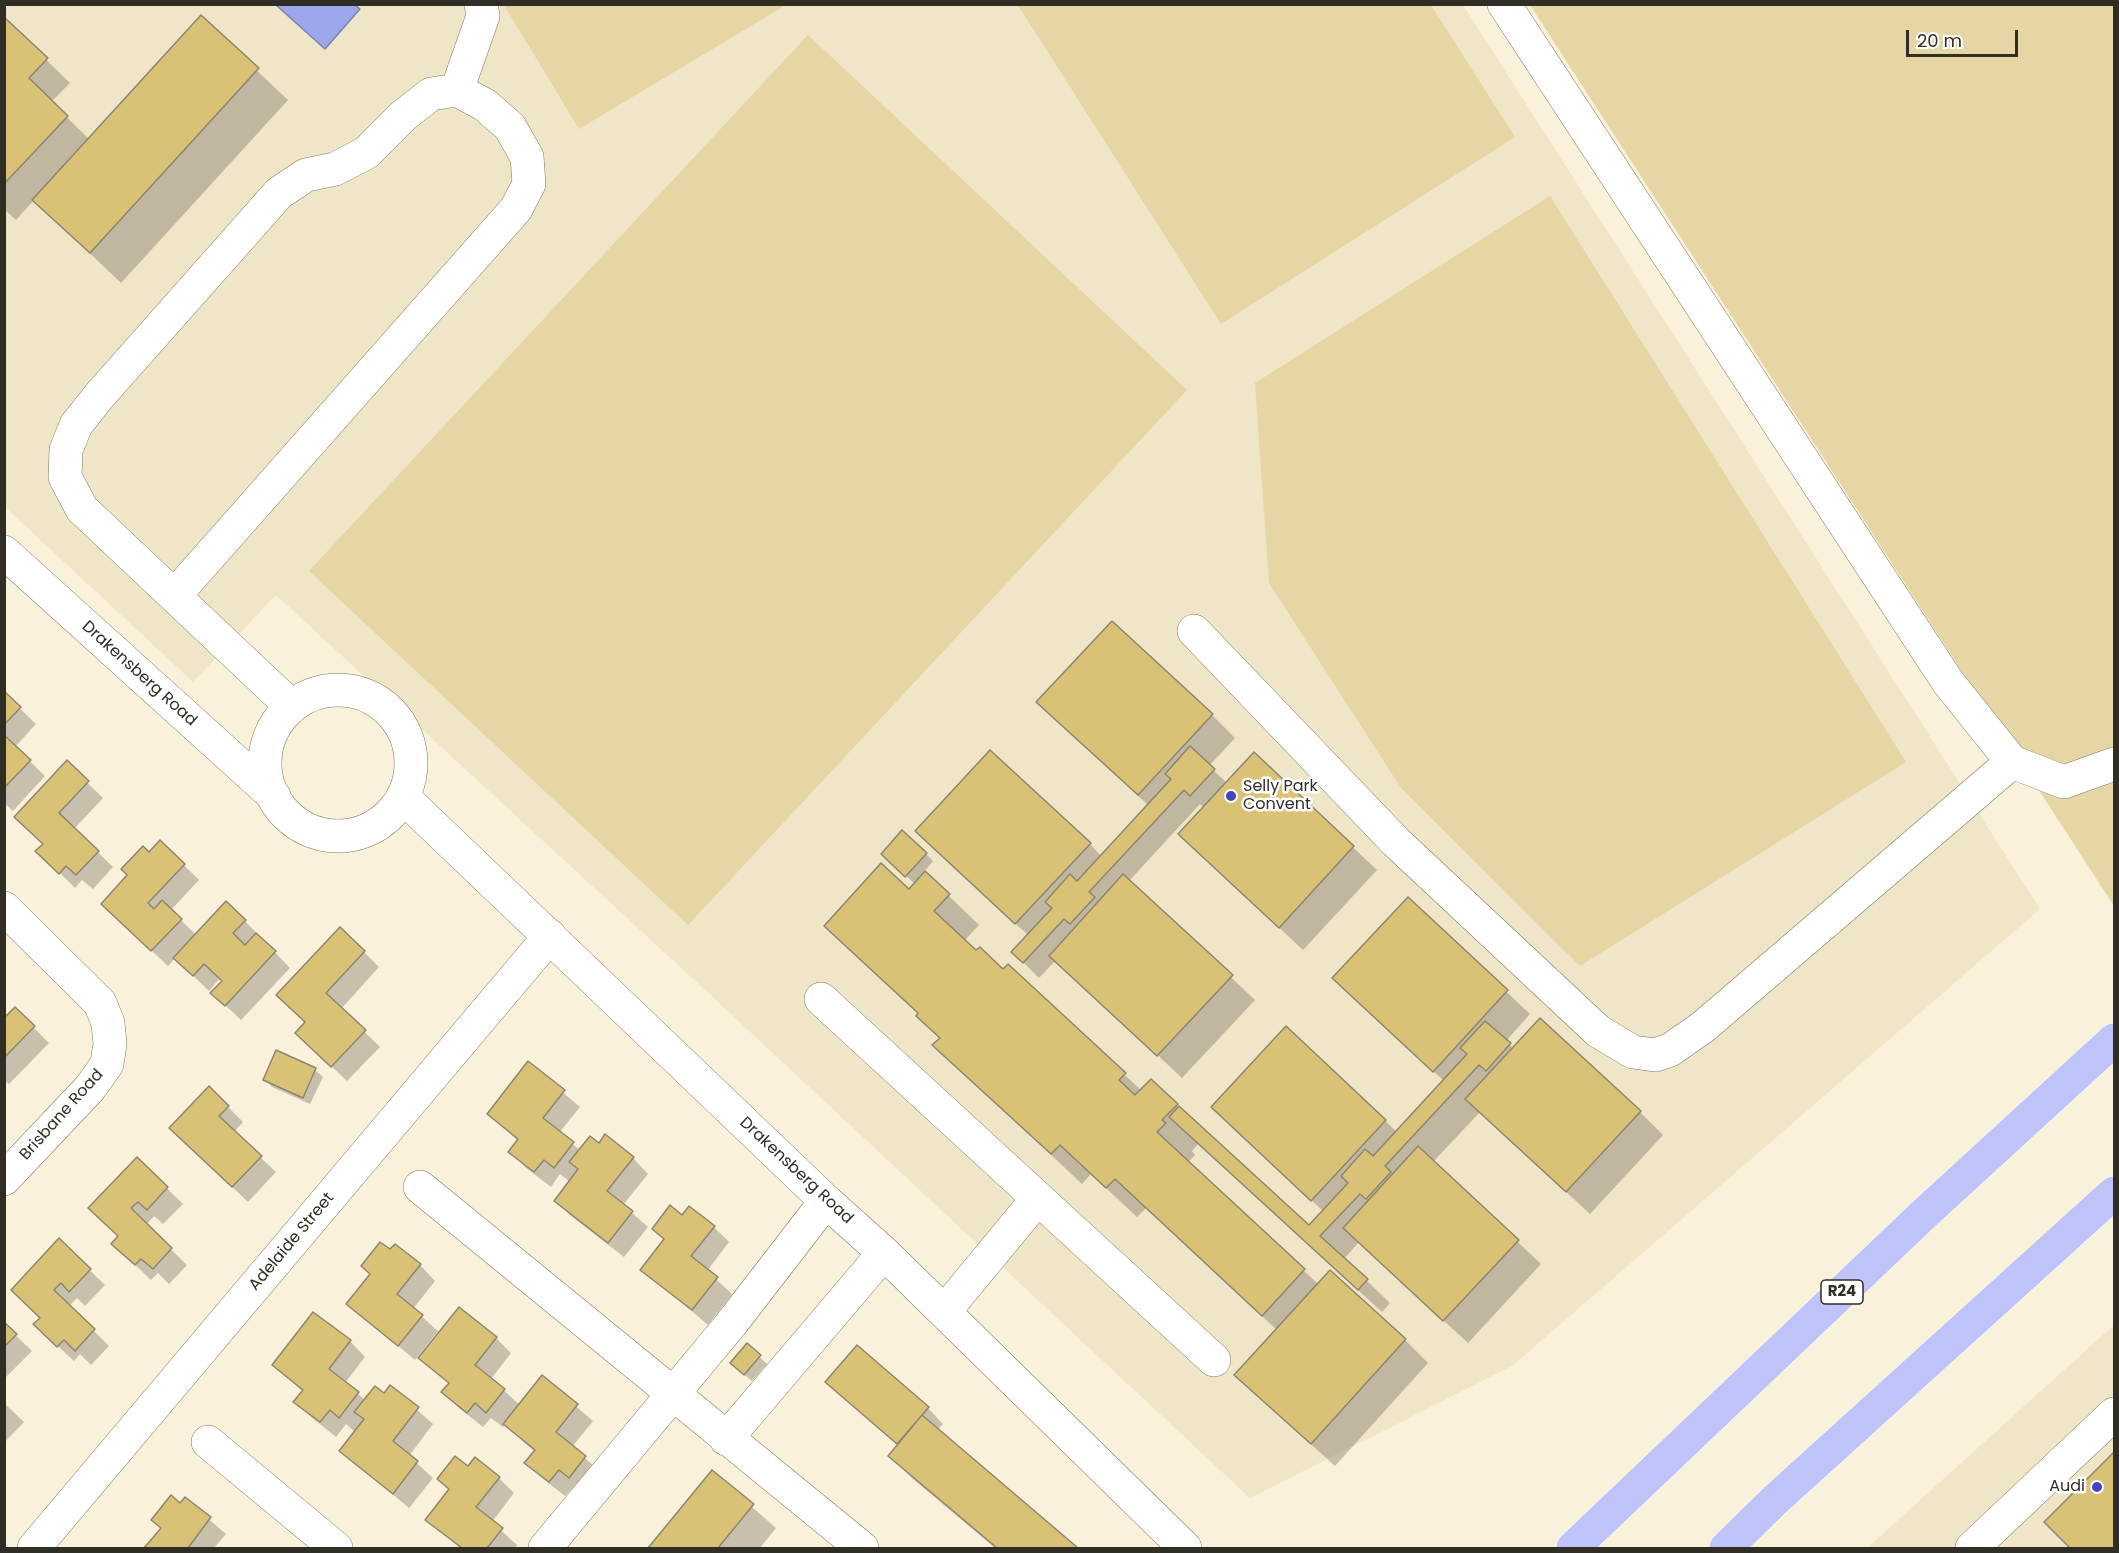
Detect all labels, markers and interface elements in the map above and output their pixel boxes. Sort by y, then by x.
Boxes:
scale bar [1909,18,2022,56]
text: 20 m [1917,28,1962,53]
street label: Drakensberg Road [77,617,201,731]
place label: Selly Park Convent [1243,777,1318,815]
marker: Selly Park Convent [1224,789,1238,803]
street label: Brisbane Road [16,1066,108,1164]
street label: Drakensberg Road [735,1113,857,1229]
street label: Adelaide Street [245,1189,339,1295]
road number: R24 [1821,1280,1863,1304]
place label: Audi [2049,1477,2085,1497]
marker: Audi [2090,1480,2104,1494]

